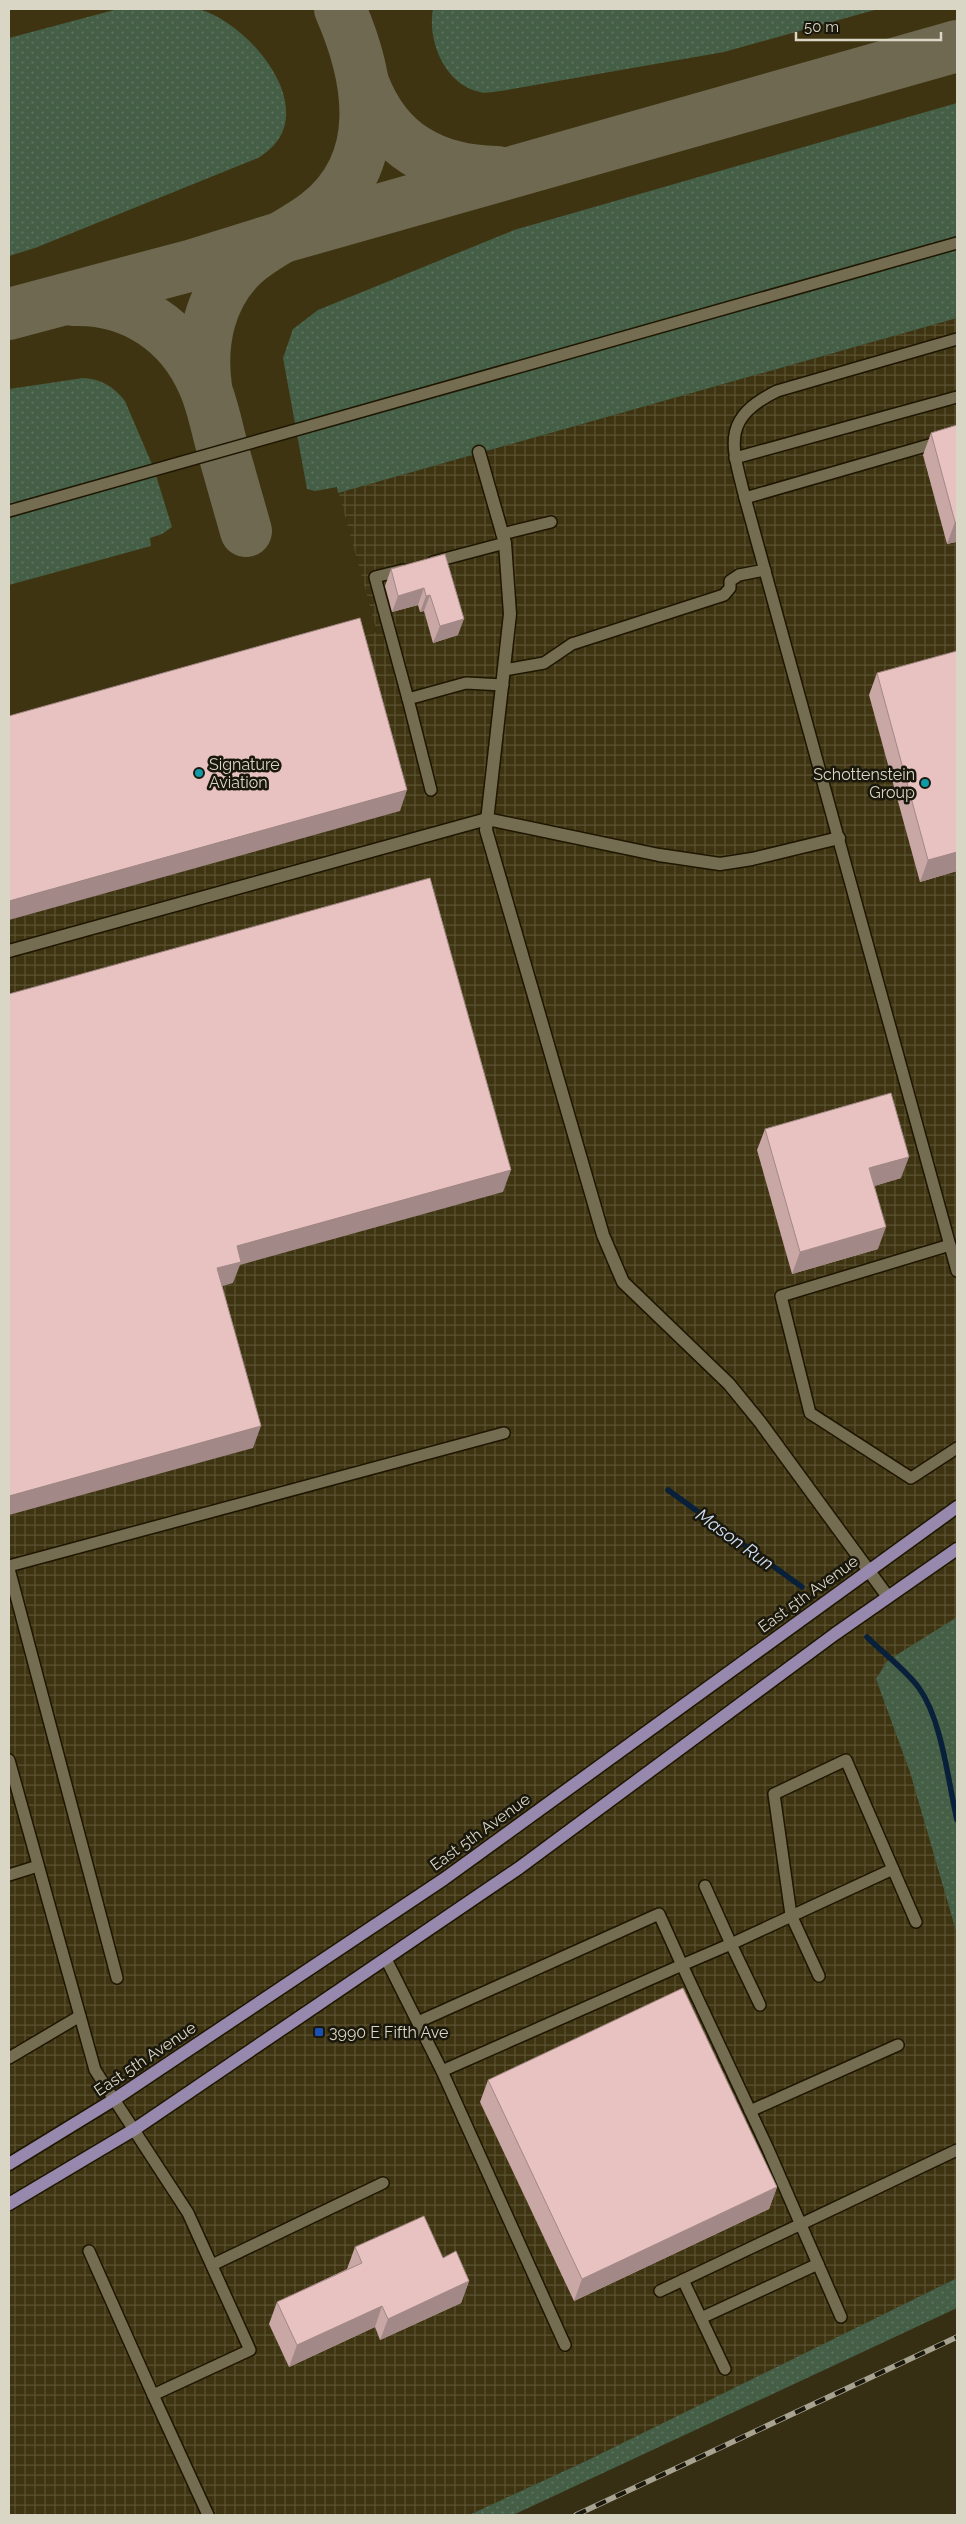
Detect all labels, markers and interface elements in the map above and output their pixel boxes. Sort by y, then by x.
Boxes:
scale bar [796,10,941,42]
text: 50 m [804,18,839,36]
place label: Signature Aviation [209,755,280,792]
place label: Schottenstein Group [813,765,915,802]
marker: Signature Aviation [193,767,205,779]
marker: Schottenstein Group [919,777,931,789]
water label: Mason Run [692,1504,778,1574]
street label: East 5th Avenue [754,1551,862,1637]
street label: East 5th Avenue [426,1789,534,1875]
street label: East 5th Avenue [90,2018,200,2100]
place label: 3990 E Fifth Ave [329,2023,448,2042]
marker: 3990 E Fifth Ave [313,2026,325,2038]

